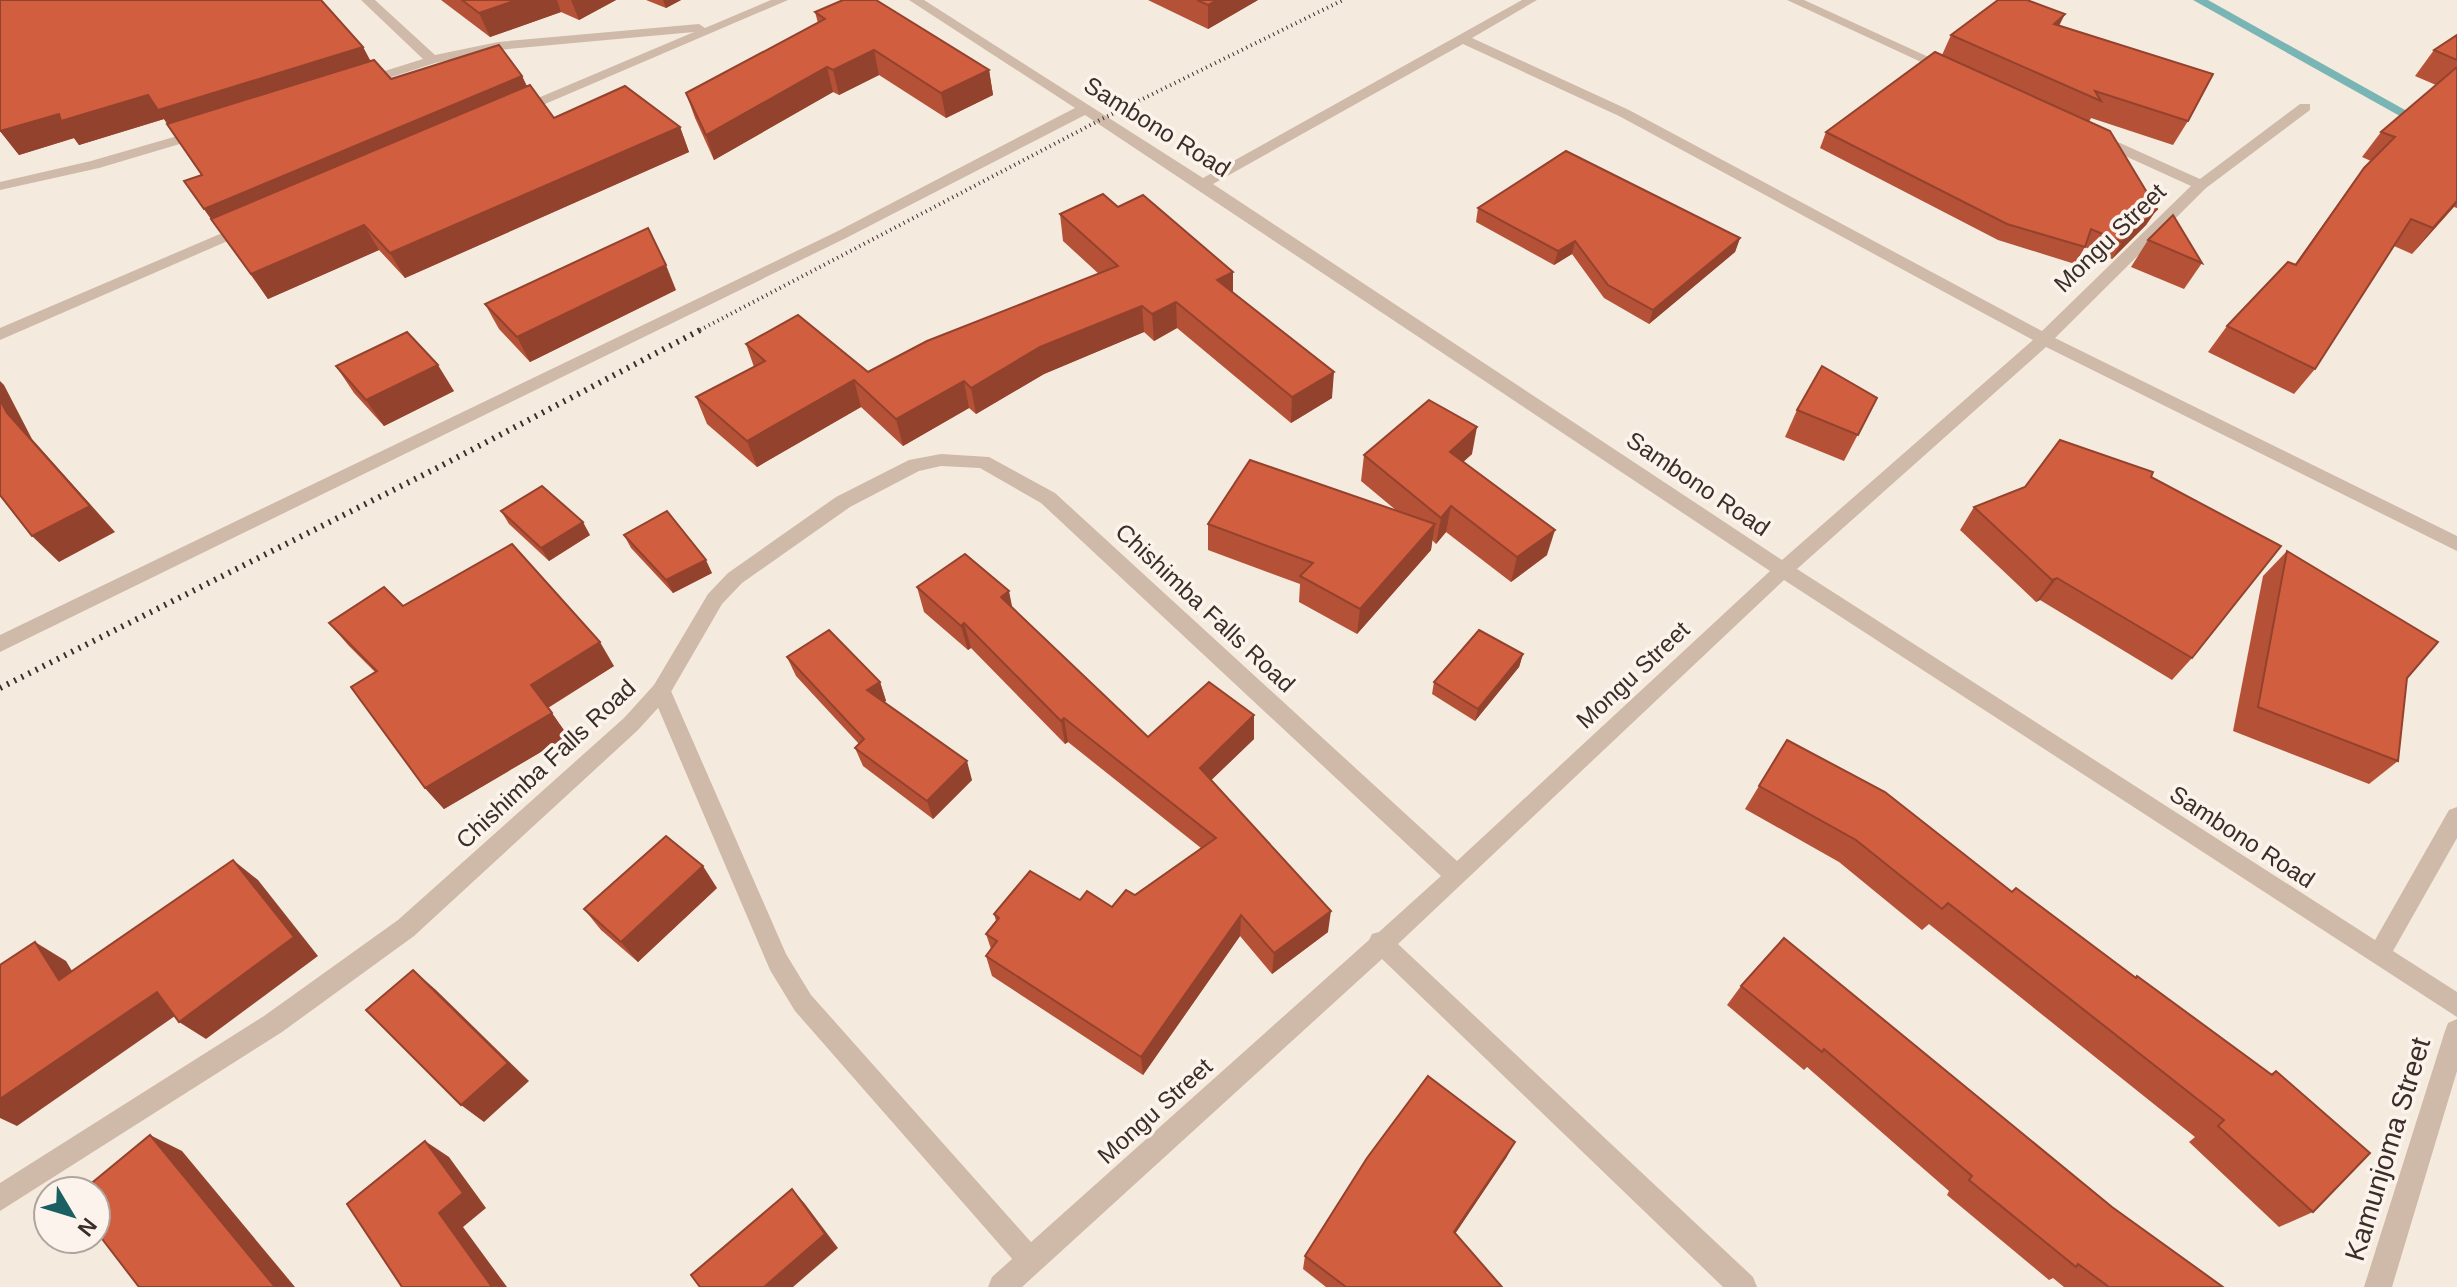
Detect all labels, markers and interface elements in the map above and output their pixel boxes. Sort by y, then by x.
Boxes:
street label: Sambono Road [1079,71,1235,182]
street label: Mongu Street [2048,178,2171,297]
street label: Sambono Road [1622,426,1775,541]
street label: Chishimba Falls Road [1110,518,1300,698]
street label: Mongu Street [1571,615,1695,734]
street label: Chishimba Falls Road [451,674,641,854]
street label: Sambono Road [2165,780,2320,893]
street label: Kamunjoma Street [2339,1034,2436,1265]
street label: Mongu Street [1092,1052,1217,1169]
north arrow [32,1175,112,1255]
text: N [73,1213,102,1241]

